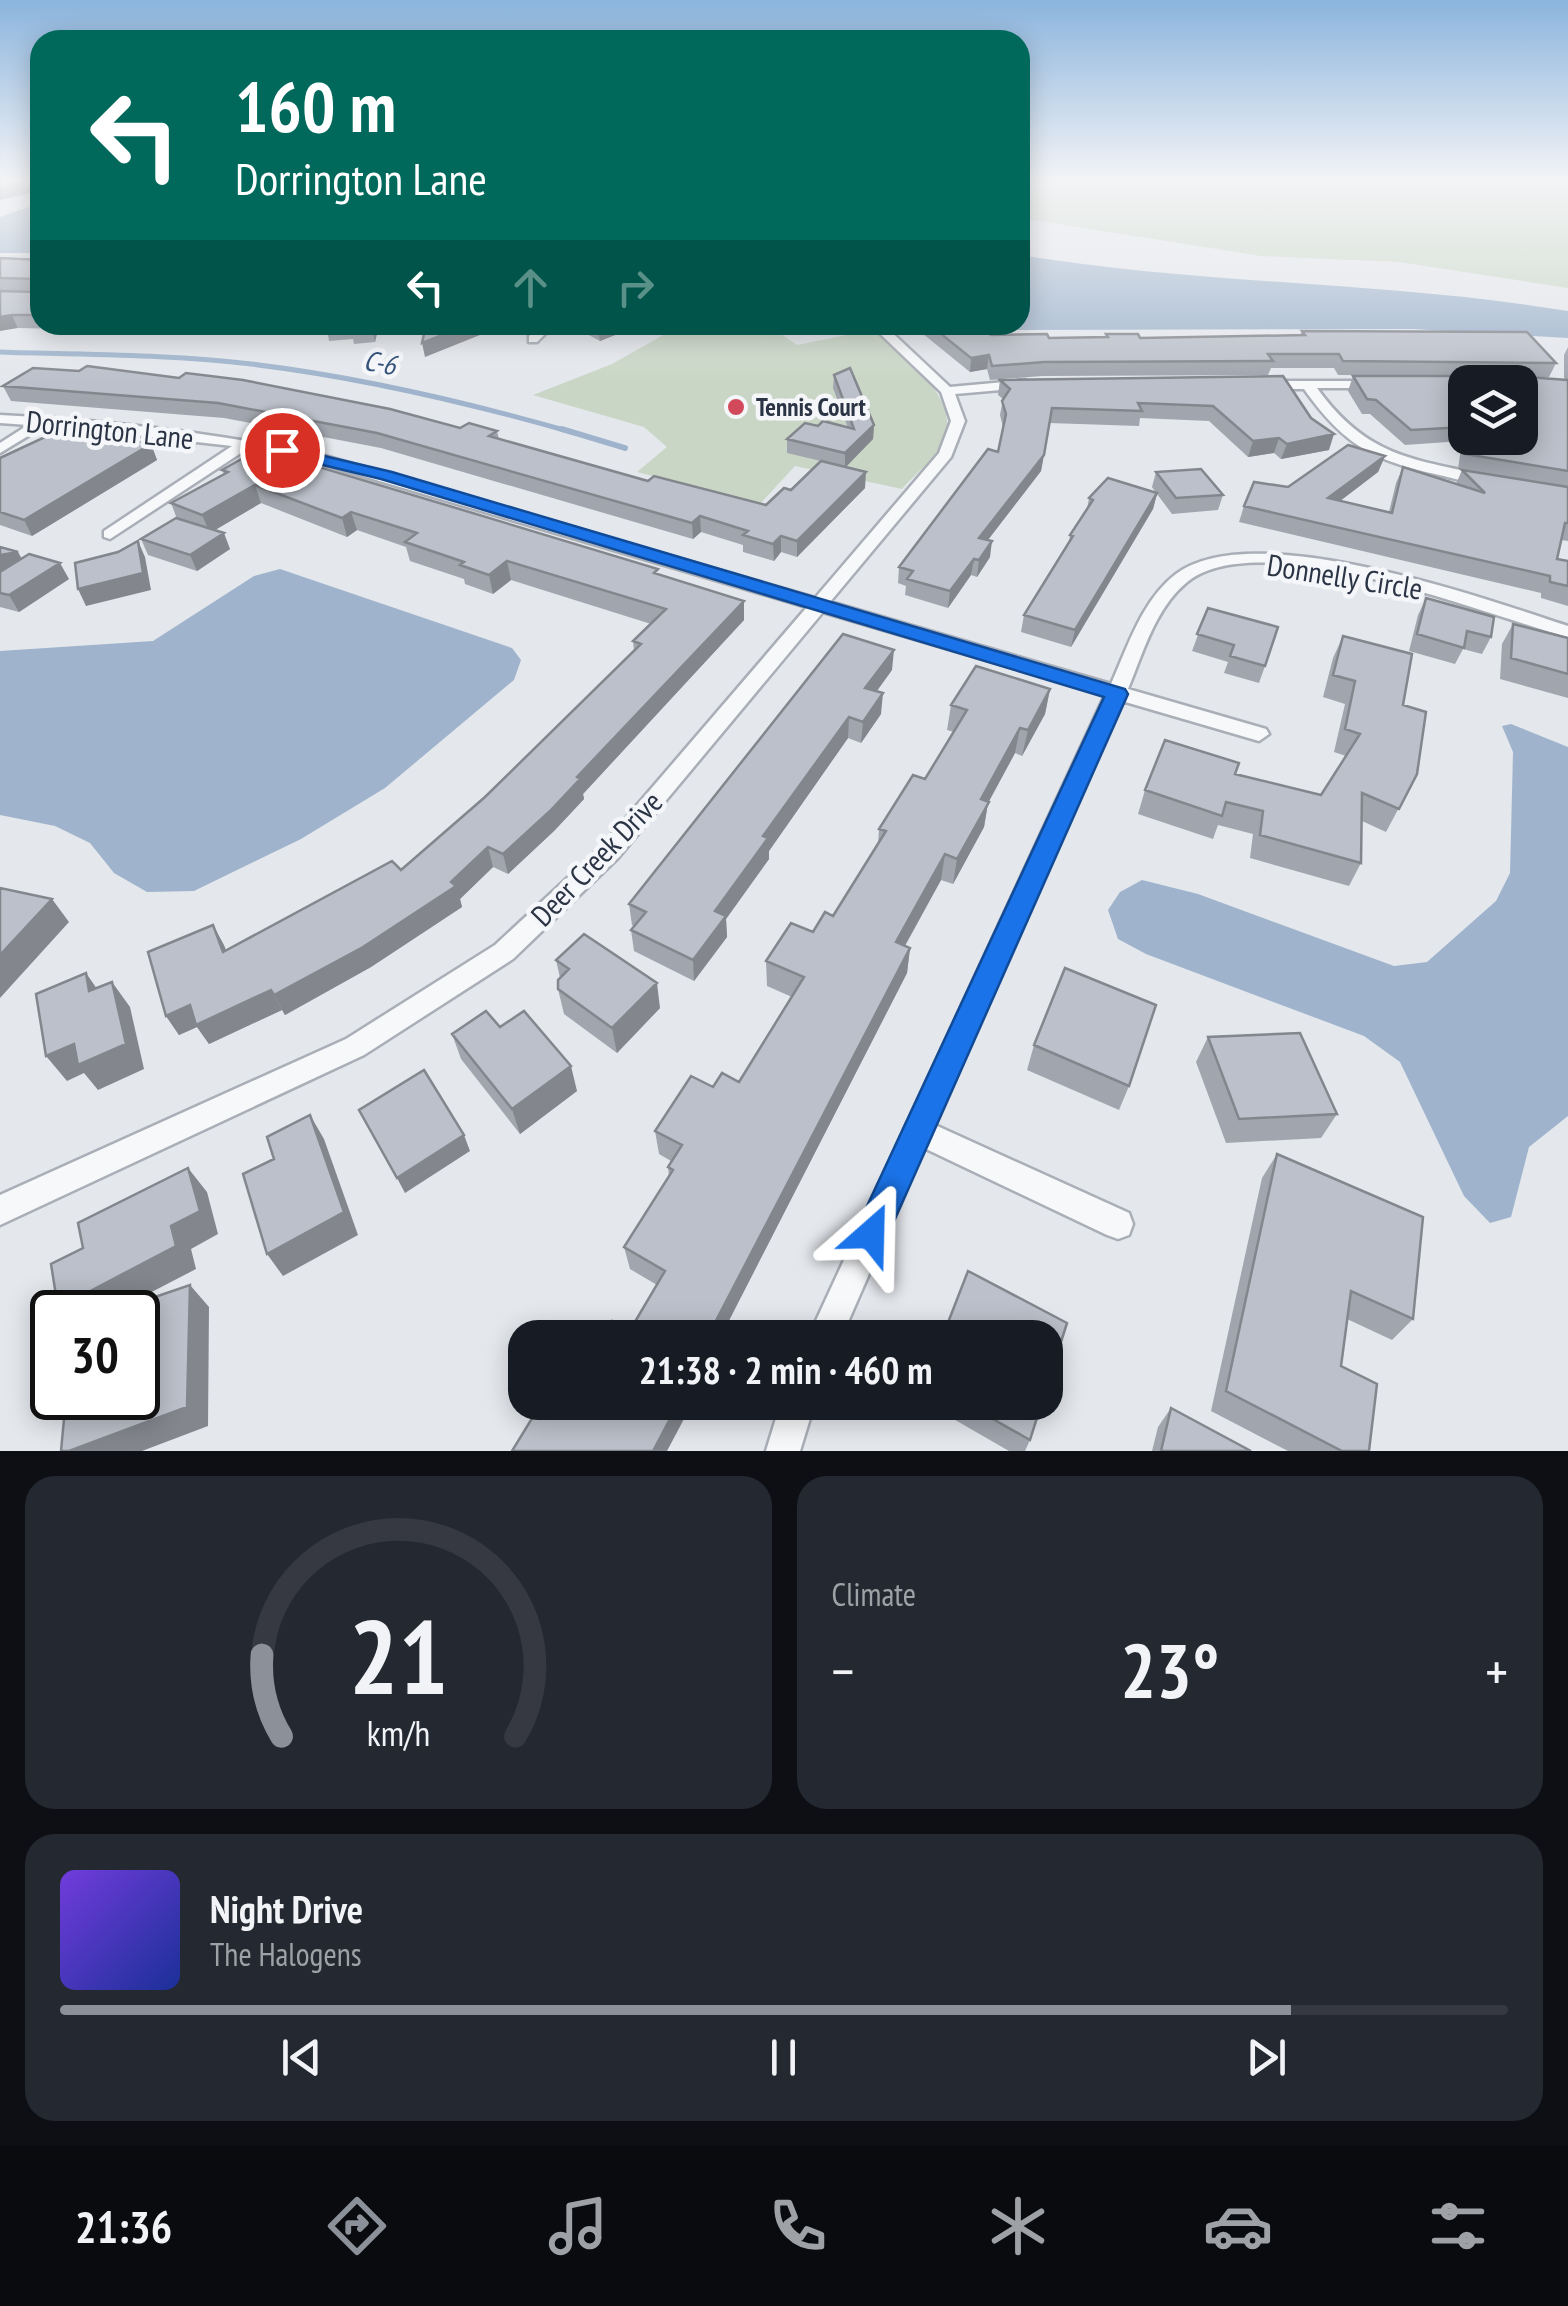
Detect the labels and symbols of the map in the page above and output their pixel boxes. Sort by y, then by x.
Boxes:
water label: C-6 [361,341,401,383]
place label: Tennis Court [756,391,867,423]
marker: Tennis Court [725,396,747,418]
street label: Dorrington Lane [24,401,196,457]
pin [240,408,325,493]
street label: Donnelly Circle [1265,544,1425,608]
street label: Deer Creek Drive [522,782,670,934]
position arrow [819,1182,923,1286]
speed limit sign: 30 [30,1290,160,1420]

